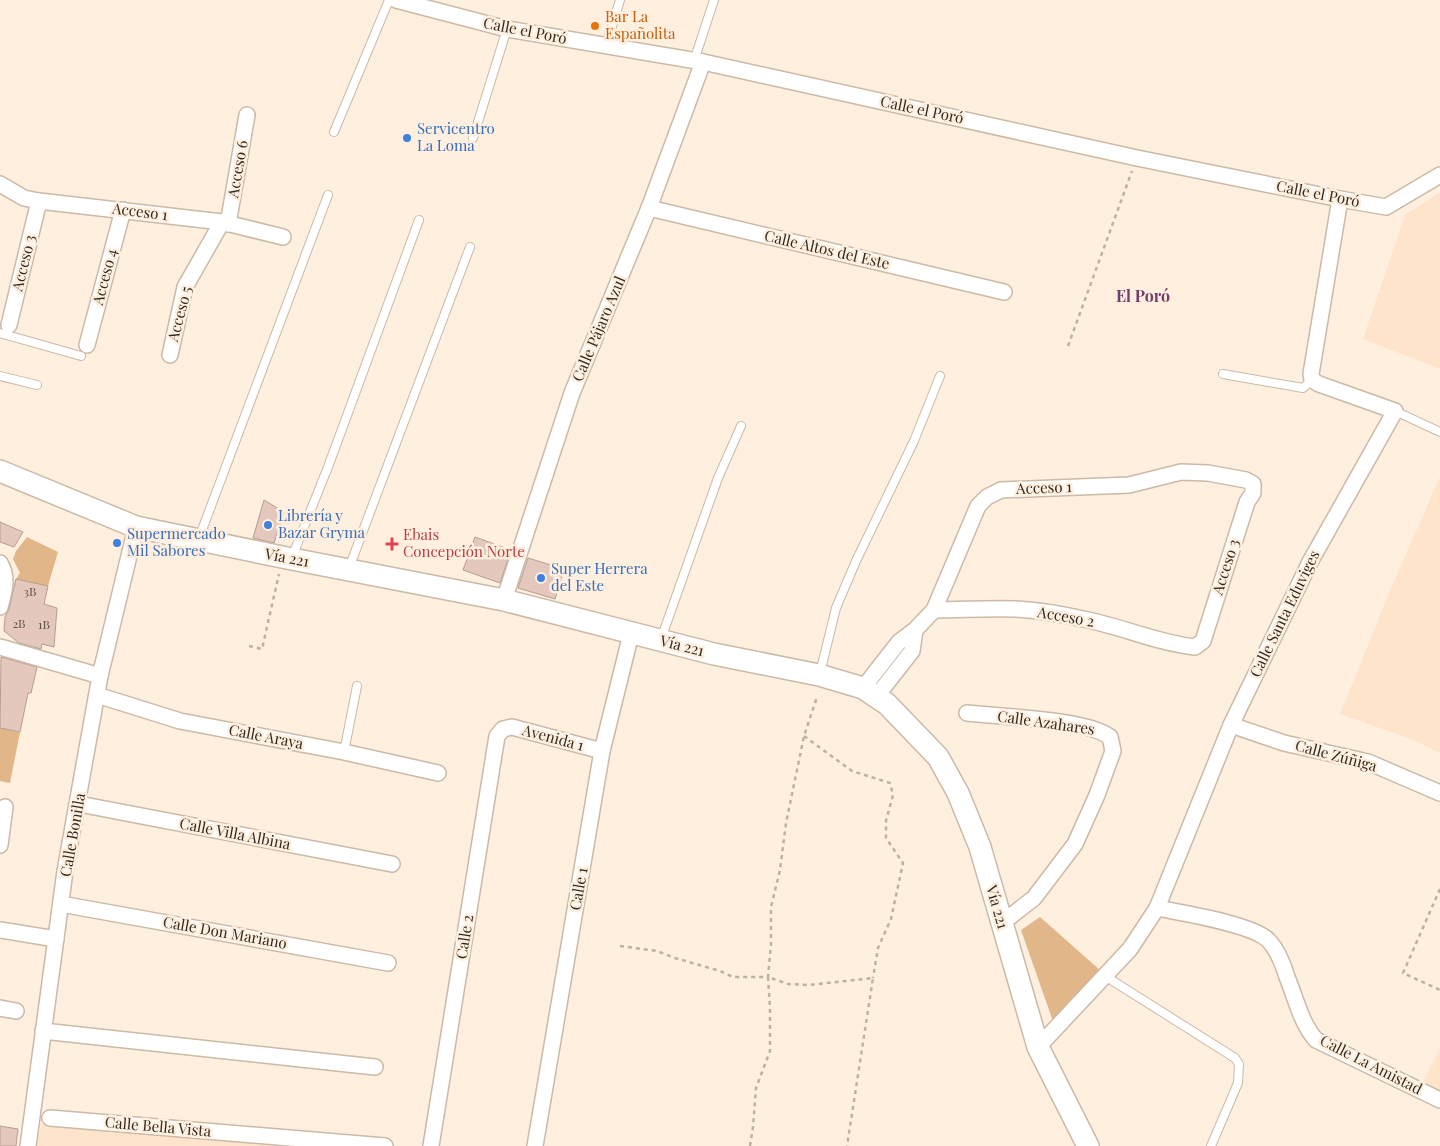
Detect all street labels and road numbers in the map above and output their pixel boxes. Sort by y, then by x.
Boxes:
street label: Calle el Poró [482,12,569,48]
street label: Calle el Poró [879,90,966,128]
street label: Acceso 6 [222,138,252,200]
street label: Calle el Poró [1275,175,1362,211]
street label: Acceso 1 [110,198,169,224]
street label: Calle Altos del Este [763,225,892,273]
street label: Acceso 3 [6,232,40,294]
street label: Acceso 4 [87,246,121,308]
street label: Calle Pájaro Azul [567,273,629,384]
street label: Acceso 5 [162,284,196,345]
street label: Acceso 1 [1015,476,1073,498]
street label: Acceso 3 [1206,536,1243,598]
street label: Vía 221 [262,543,311,571]
street label: Calle Santa Eduviges [1245,547,1324,680]
street label: Acceso 2 [1035,601,1096,631]
street label: Vía 221 [657,630,707,660]
street label: Calle Azahares [996,705,1096,739]
street label: Calle Araya [227,719,306,753]
street label: Avenida 1 [519,719,587,755]
street label: Calle Zúñiga [1293,735,1380,776]
street label: Calle Bonilla [55,791,89,878]
street label: Calle Villa Albina [178,812,293,854]
street label: Calle 1 [564,865,592,912]
street label: Vía 221 [982,882,1014,931]
street label: Calle Don Mariano [162,911,289,953]
street label: Calle 2 [451,913,477,960]
street label: Calle La Amistad [1317,1030,1426,1099]
street label: Calle Bella Vista [104,1111,213,1141]

